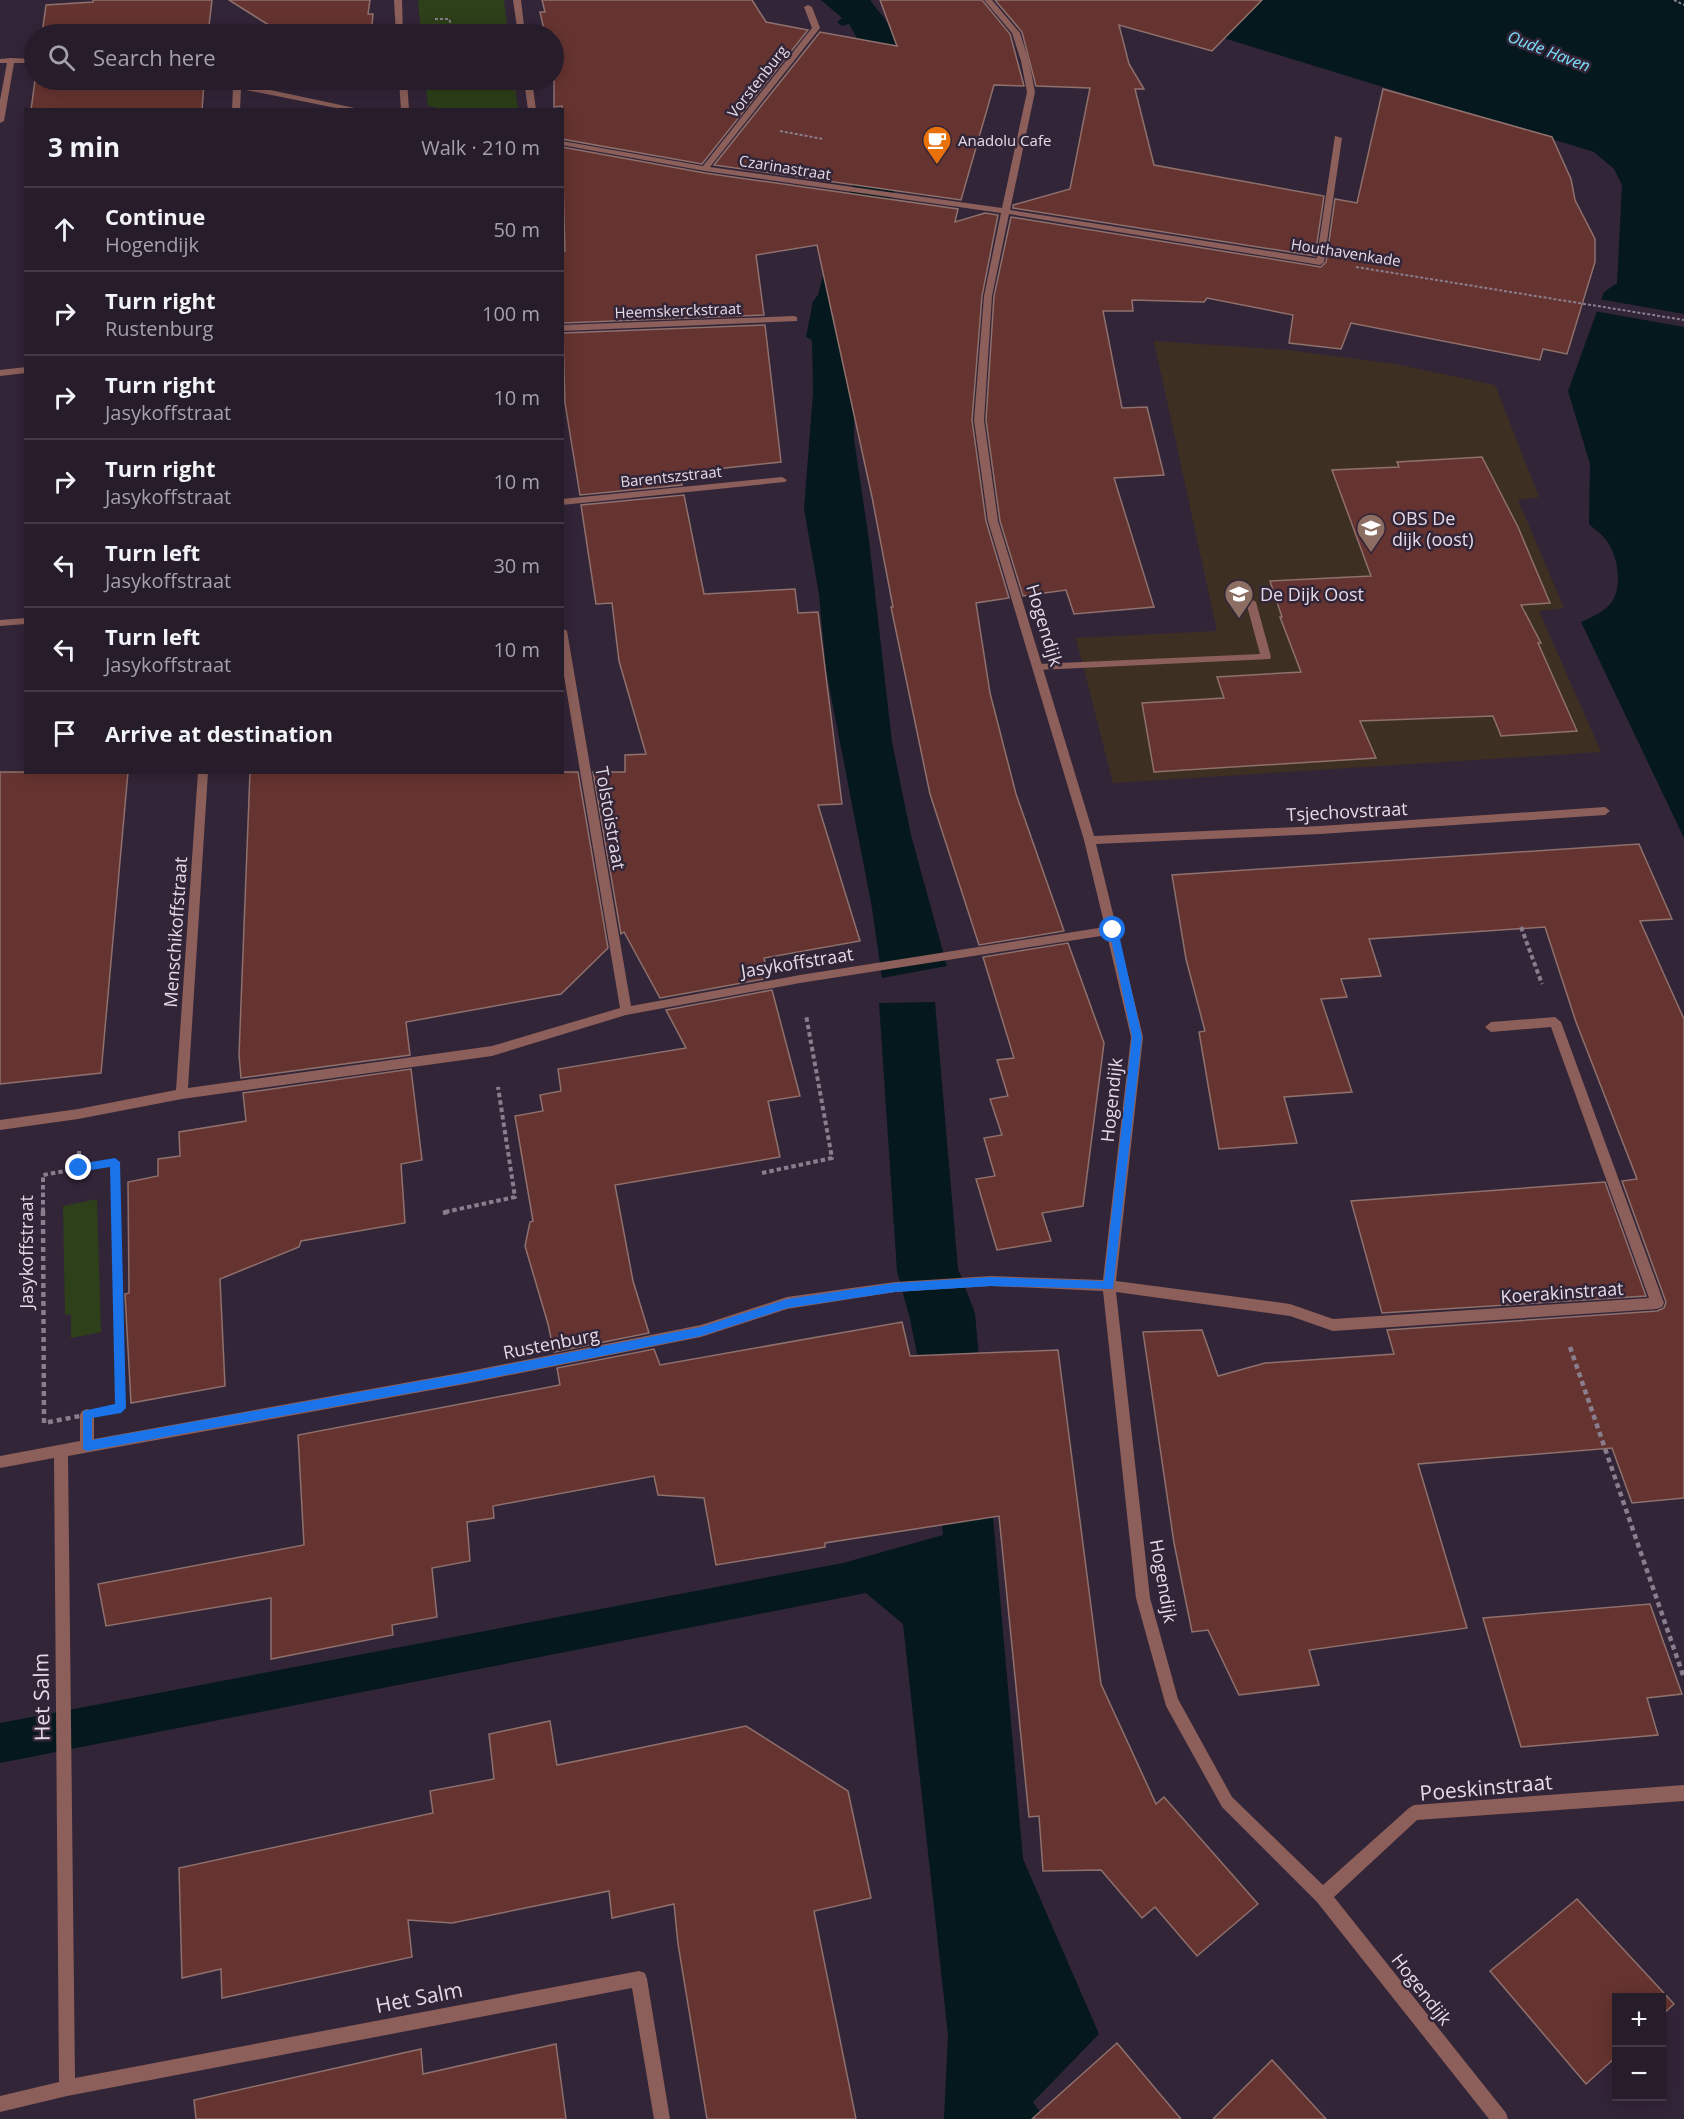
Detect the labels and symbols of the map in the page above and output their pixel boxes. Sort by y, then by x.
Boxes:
water label: Oude Haven [1505,25,1593,77]
street label: Vorstenburg [722,41,792,121]
cafe icon: Anadolu Cafe [921,124,953,166]
place label: Anadolu Cafe [958,130,1051,150]
street label: Czarinastraat [738,150,832,184]
street label: Houthavenkade [1290,233,1402,271]
street label: Heemskerckstraat [614,298,742,322]
street label: Barentszstraat [619,461,723,491]
place label: OBS De dijk (oost) [1392,506,1474,551]
school or university icon: OBS De dijk (oost) [1355,512,1387,554]
school or university icon: De Dijk Oost [1223,578,1255,620]
street label: Hogendijk [1021,581,1069,669]
place label: De Dijk Oost [1260,582,1364,606]
street label: Tolstoistraat [590,764,632,872]
street label: Tsjechovstraat [1286,796,1408,826]
street label: Menschikoffstraat [158,856,192,1008]
route start [1099,916,1125,942]
street label: Jasykoffstraat [737,941,855,983]
street label: Hogendijk [1095,1056,1127,1143]
route end [65,1154,91,1180]
street label: Jasykoffstraat [14,1195,38,1311]
street label: Koerakinstraat [1500,1276,1624,1308]
street label: Rustenburg [501,1322,601,1364]
street label: Hogendijk [1145,1537,1183,1625]
street label: Het Salm [26,1653,56,1741]
street label: Poeskinstraat [1418,1767,1554,1807]
street label: Hogendijk [1387,1948,1458,2030]
street label: Het Salm [373,1975,465,2019]

